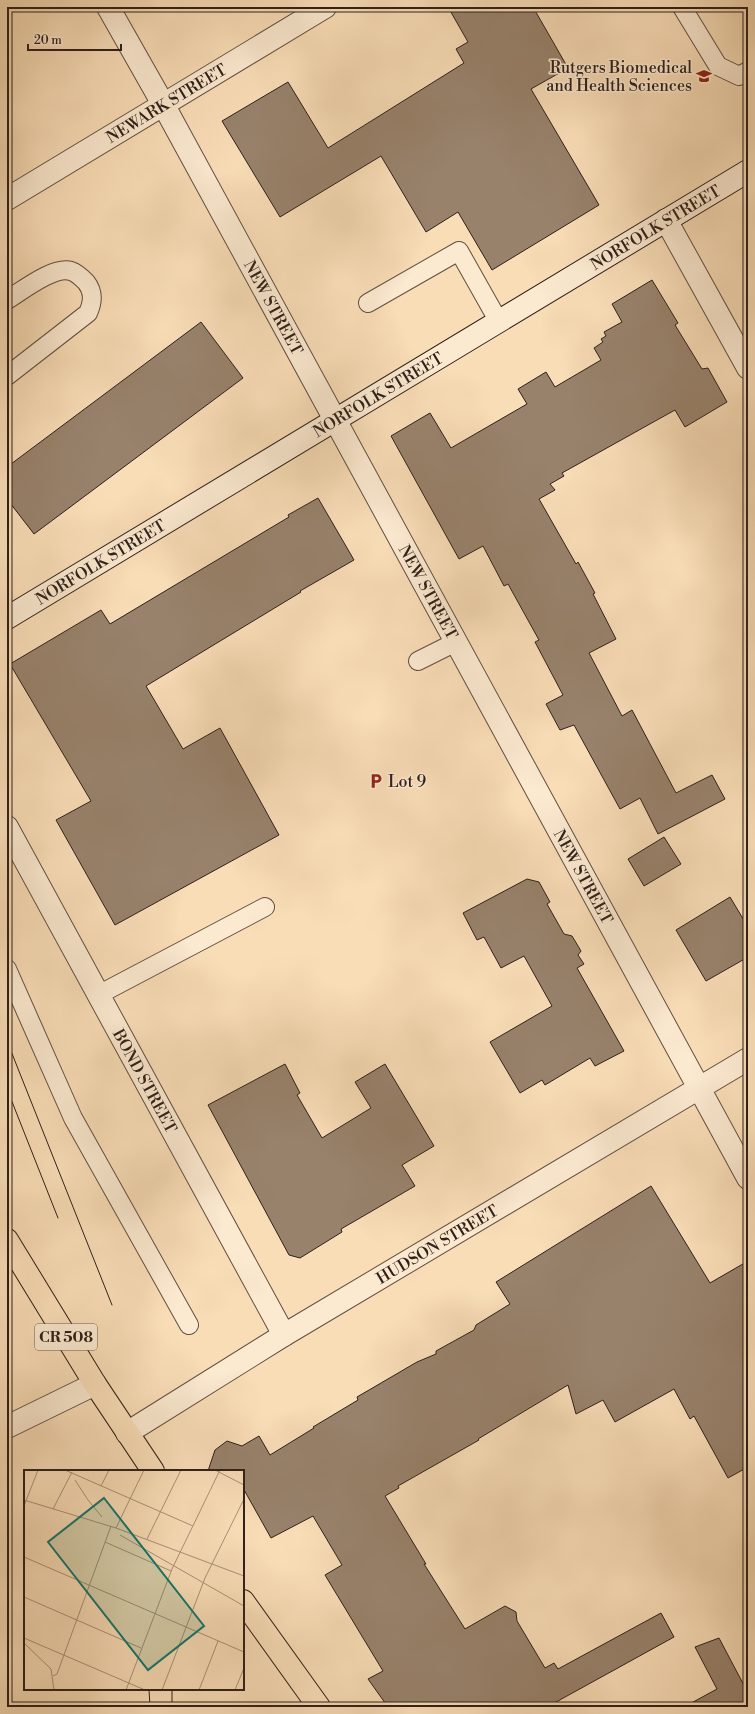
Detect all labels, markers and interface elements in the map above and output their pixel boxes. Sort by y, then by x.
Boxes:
scale bar [28,26,121,52]
text: 20 m [34,33,62,48]
place label: Rutgers Biomedical and Health Sciences [546,58,692,96]
street label: NEWARK STREET [103,60,231,148]
school or university icon: Rutgers Biomedical and Health Sciences [695,67,713,85]
street label: NORFOLK STREET [587,181,724,275]
street label: NEW STREET [239,257,307,359]
street label: NORFOLK STREET [310,348,447,442]
street label: NORFOLK STREET [32,516,170,609]
street label: NEW STREET [394,541,462,643]
parking icon: Lot 9 [367,772,385,790]
place label: Lot 9 [388,772,426,792]
street label: NEW STREET [549,826,617,928]
street label: BOND STREET [108,1025,181,1137]
street label: HUDSON STREET [373,1201,502,1289]
road number: CR 508 [35,1324,97,1350]
inset map [24,1470,244,1690]

